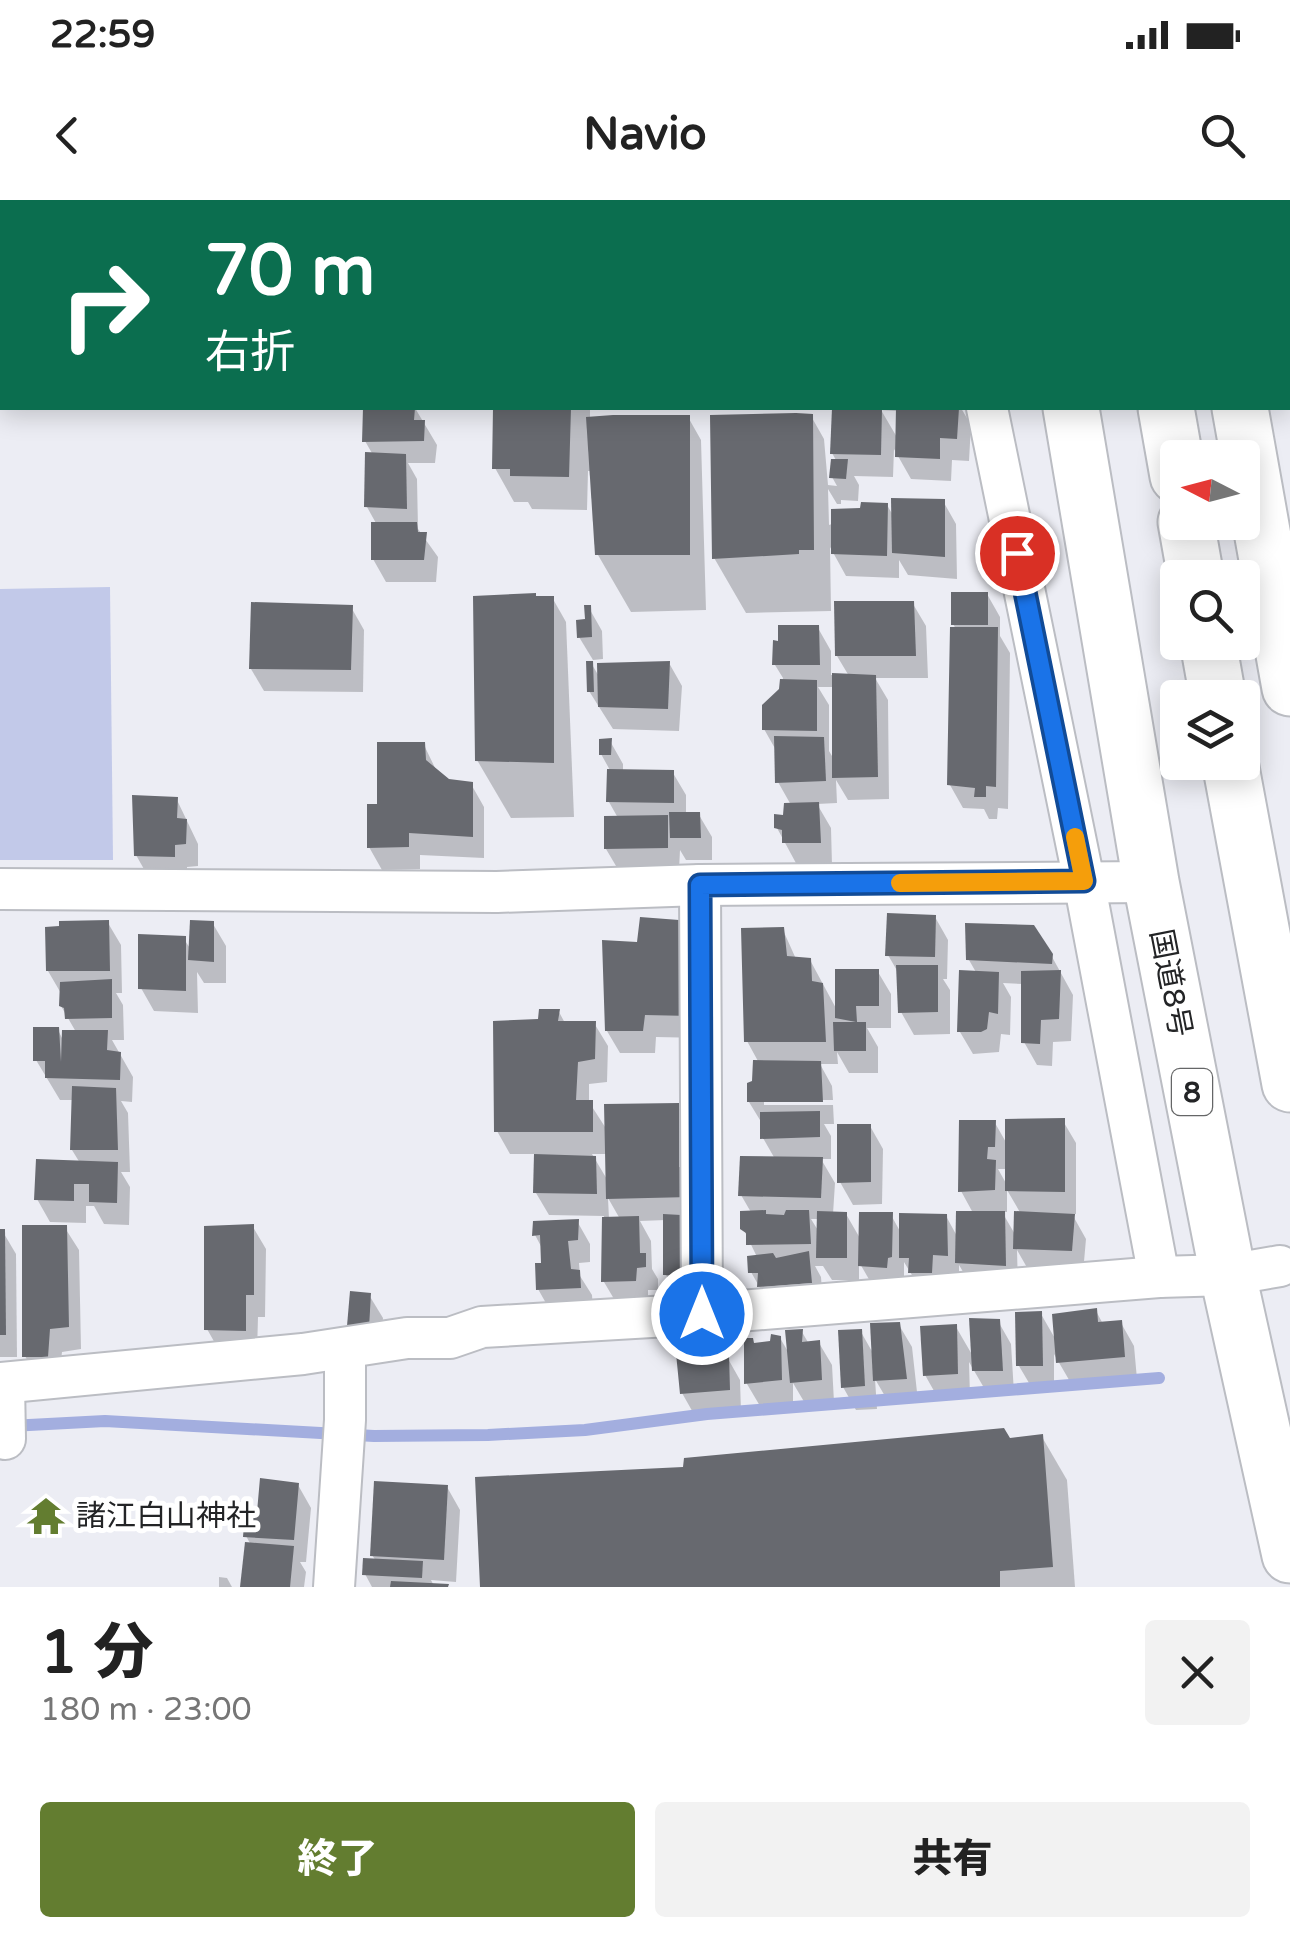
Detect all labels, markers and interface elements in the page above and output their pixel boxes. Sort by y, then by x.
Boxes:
text: 22:59 [50,12,155,58]
icon: back [40,108,95,163]
text: Navio [583,108,707,162]
icon: search [1195,108,1250,163]
text: 70 m [205,230,375,314]
icon: right [40,240,170,370]
text: 右折 [205,326,295,380]
north arrow [1160,440,1260,540]
map controls [1160,440,1260,780]
pin [975,511,1060,596]
icon: arrive [990,526,1045,581]
button: search [1160,560,1260,660]
button: layers [1160,680,1260,780]
street label: 国道8号 [1142,926,1199,1040]
road number: 8 [1172,1069,1212,1115]
position arrow [650,1262,754,1366]
temple icon: 諸江白山神社 [25,1495,67,1537]
place label: 諸江白山神社 [76,1498,256,1535]
text: 1 分 [40,1617,153,1689]
button: close [1145,1620,1250,1725]
text: 180 m · 23:00 [40,1691,252,1729]
button: 終了 [40,1802,635,1917]
button: 共有 [655,1802,1250,1917]

